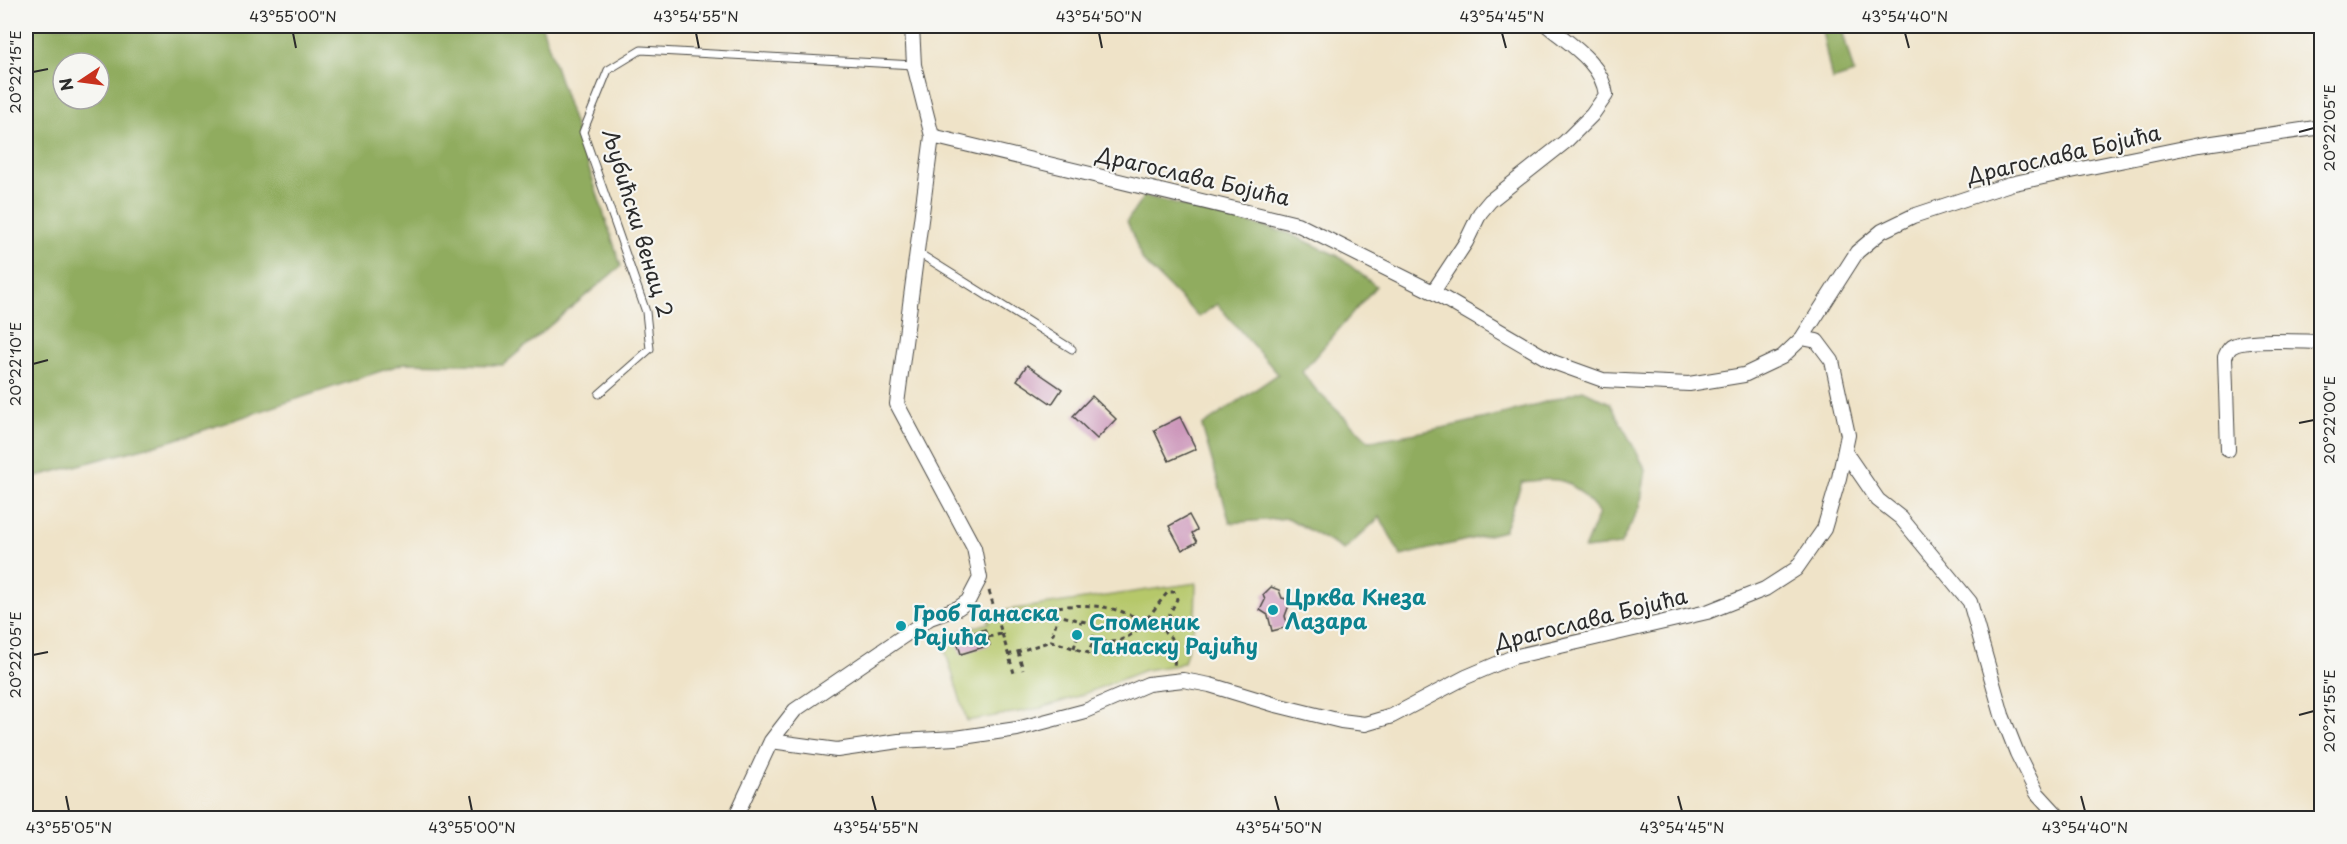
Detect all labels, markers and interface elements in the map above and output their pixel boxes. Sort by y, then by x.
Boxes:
text: 43°55'00"N [249,4,337,27]
text: 43°54'55"N [653,4,739,27]
text: 43°54'50"N [1056,4,1142,27]
text: 43°54'45"N [1459,4,1545,27]
text: 43°54'40"N [1862,4,1948,27]
text: 20°22'15"E [3,30,26,114]
north arrow [51,51,111,111]
text: N [52,76,79,93]
text: 20°22'05"E [2317,84,2340,172]
street label: Драгослава Бојића [1963,115,2164,191]
street label: Љубићски венац 2 [595,124,683,321]
street label: Драгослава Бојића [1093,137,1294,213]
text: 20°22'10"E [3,322,26,406]
text: 20°22'00"E [2317,376,2340,464]
street label: Драгослава Бојића [1490,578,1691,658]
place label: Црква Кнеза Лазара [1285,580,1426,636]
place label: Гроб Танаска Рајића [913,596,1060,652]
marker: Црква Кнеза Лазара [1266,603,1280,617]
place label: Споменик Танаску Рајићу [1089,605,1258,661]
text: 20°22'05"E [3,611,26,699]
marker: Гроб Танаска Рајића [894,619,908,633]
marker: Споменик Танаску Рајићу [1070,628,1084,642]
text: 20°21'55"E [2317,669,2340,753]
text: 43°55'05"N [26,815,112,838]
text: 43°55'00"N [428,815,516,838]
text: 43°54'55"N [833,815,919,838]
text: 43°54'50"N [1236,815,1322,838]
text: 43°54'45"N [1639,815,1725,838]
text: 43°54'40"N [2042,815,2128,838]

